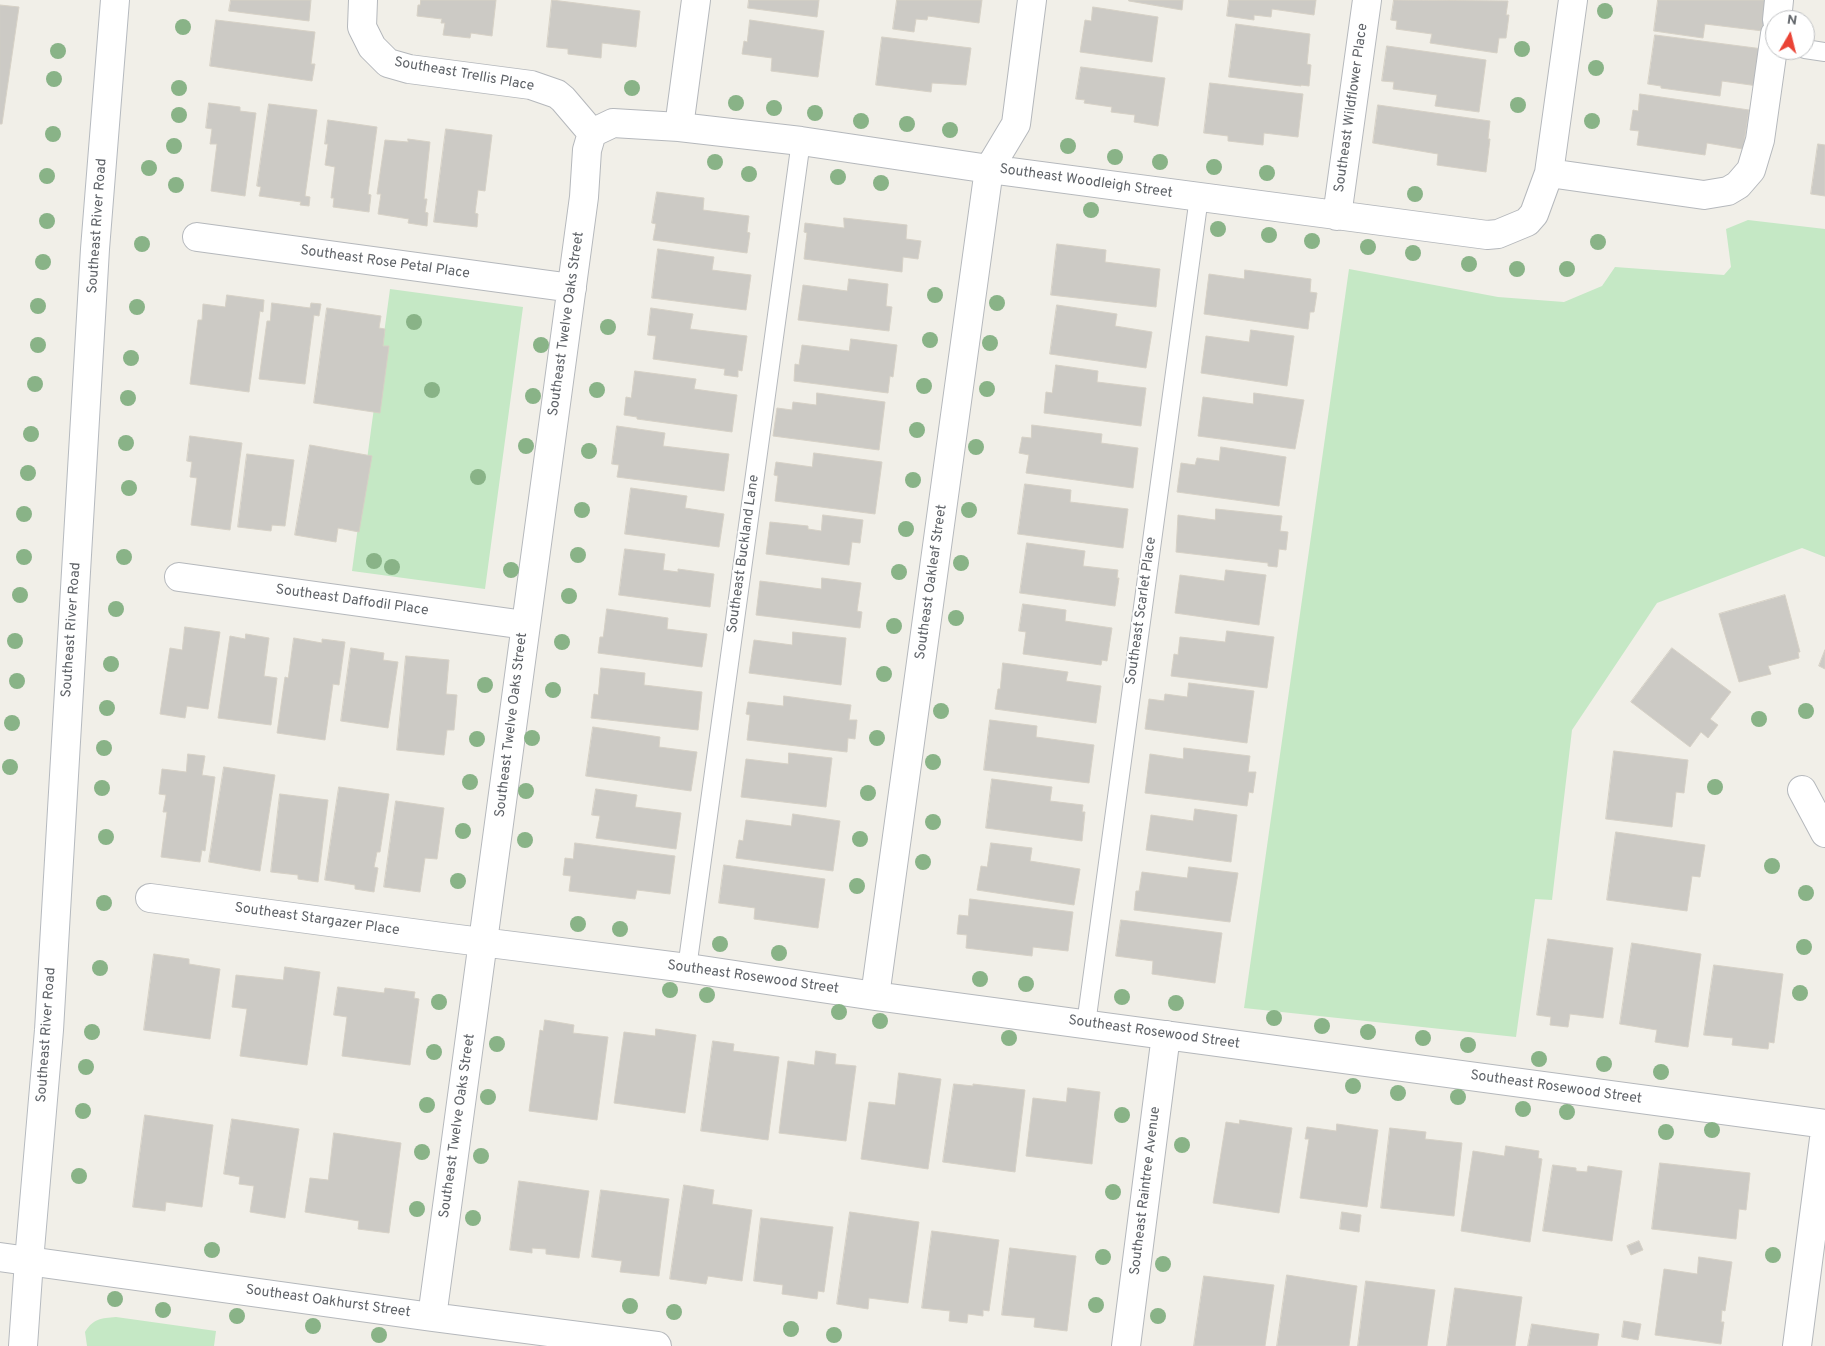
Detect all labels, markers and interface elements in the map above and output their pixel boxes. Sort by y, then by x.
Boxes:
north arrow [1765,10,1815,60]
text: N [1786,12,1798,30]
street label: Southeast Wildflower Place [1332,22,1372,194]
street label: Southeast Trellis Place [393,54,535,96]
street label: Southeast River Road [85,158,111,294]
street label: Southeast Woodleigh Street [998,162,1174,202]
street label: Southeast Twelve Oaks Street [546,231,588,417]
street label: Southeast Rose Petal Place [299,243,471,283]
street label: Southeast Buckland Lane [725,474,763,634]
street label: Southeast Oakleaf Street [913,503,951,661]
street label: Southeast Scarlet Place [1123,536,1161,686]
street label: Southeast River Road [59,562,85,698]
street label: Southeast Daffodil Place [275,582,429,620]
street label: Southeast Twelve Oaks Street [492,632,532,818]
street label: Southeast Stargazer Place [234,900,400,940]
street label: Southeast Rosewood Street [666,958,840,998]
street label: Southeast River Road [34,967,60,1103]
street label: Southeast Rosewood Street [1067,1013,1241,1053]
street label: Southeast Twelve Oaks Street [437,1033,479,1219]
street label: Southeast Rosewood Street [1469,1068,1643,1108]
street label: Southeast Raintree Avenue [1127,1106,1165,1276]
street label: Southeast Oakhurst Street [245,1282,411,1322]

